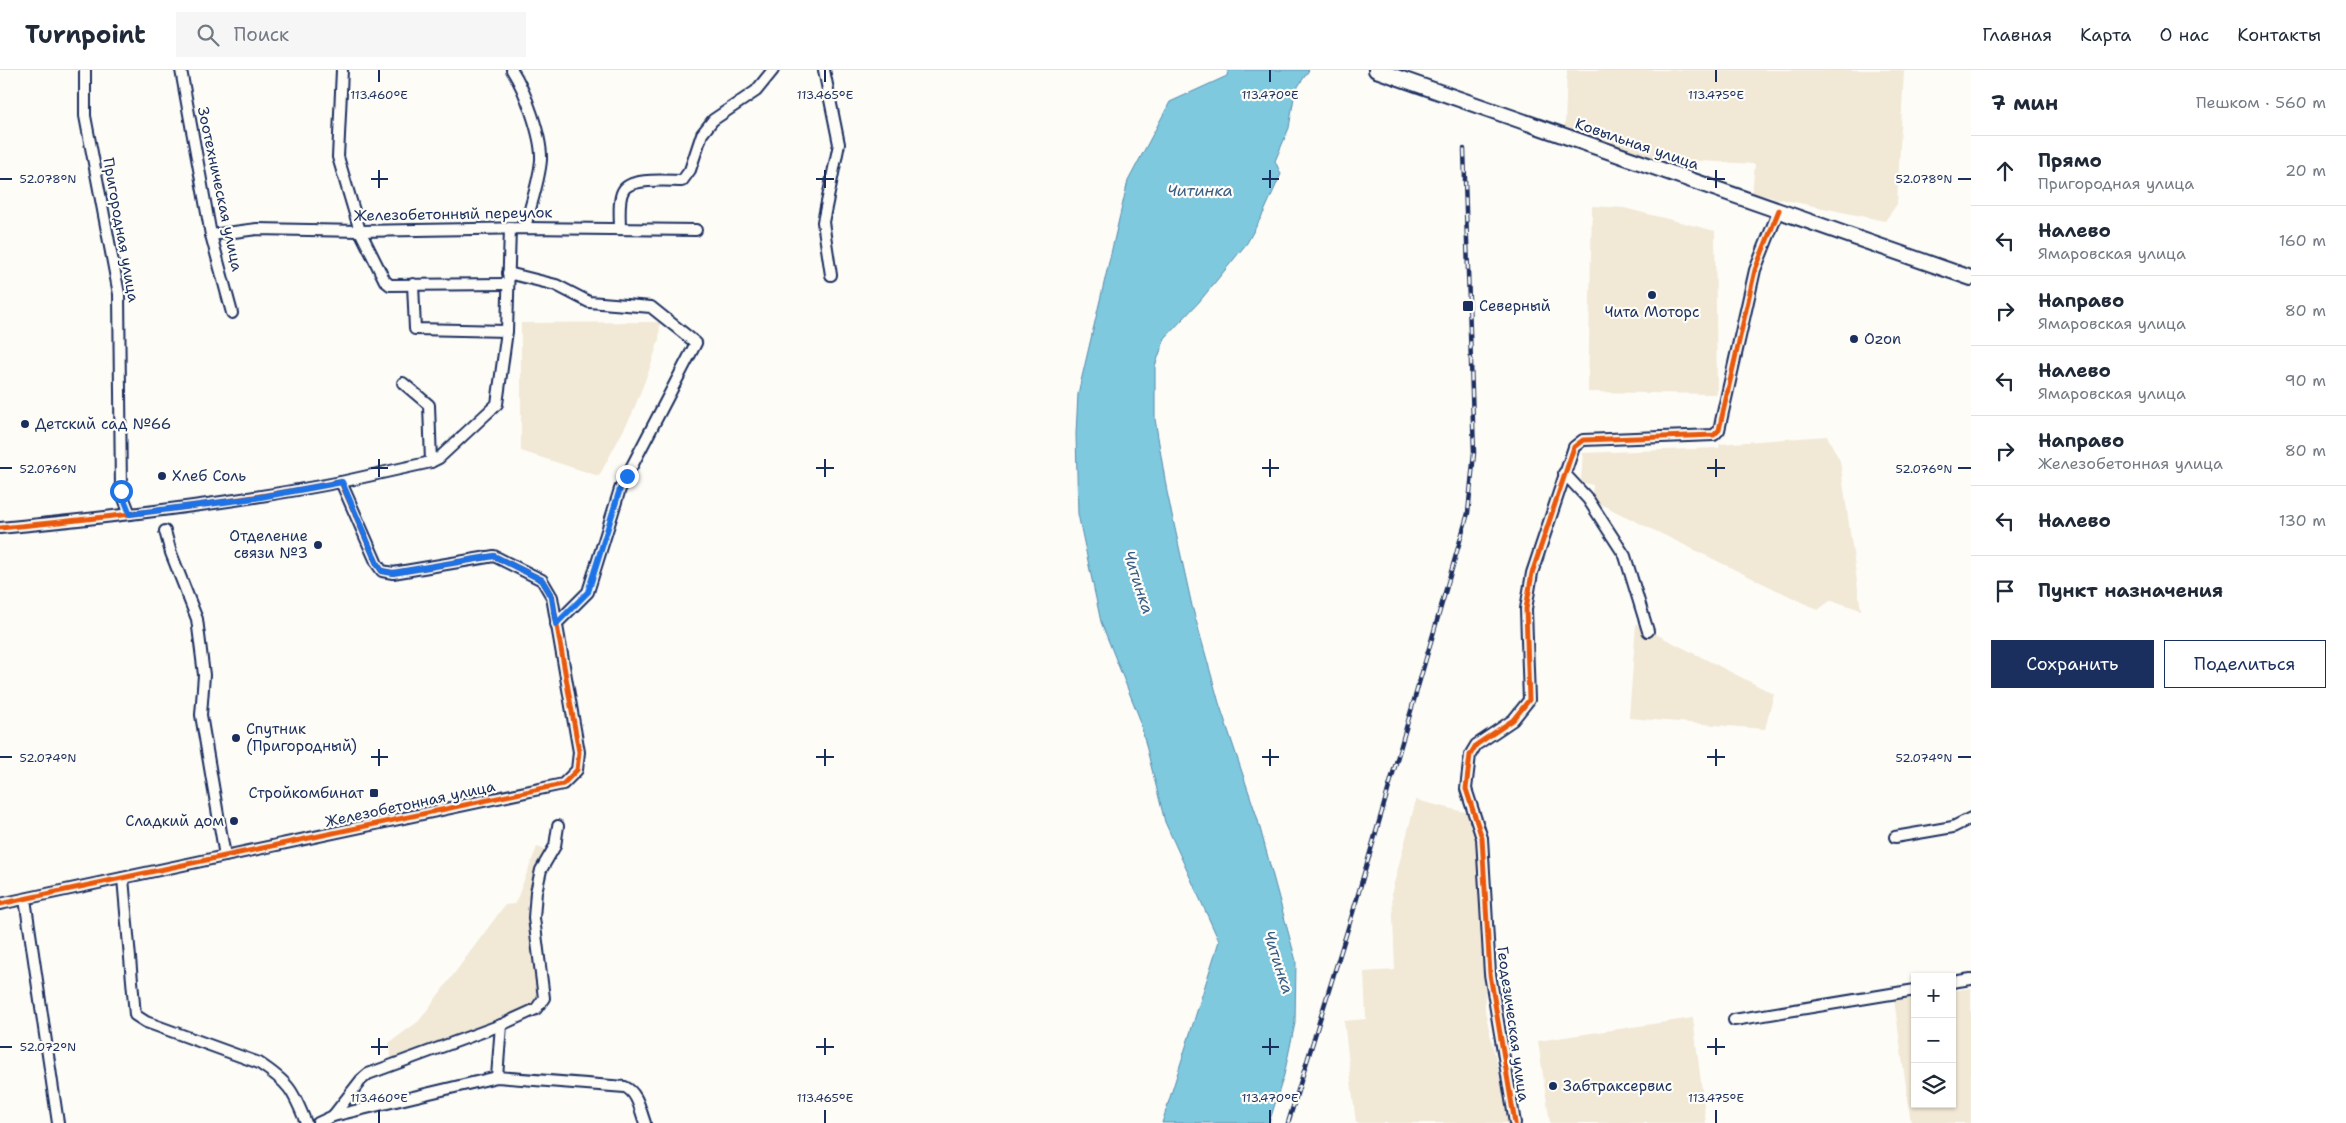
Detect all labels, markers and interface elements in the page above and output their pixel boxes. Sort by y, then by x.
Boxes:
search box [176,12,526,57]
text: Turnpoint [25,19,146,51]
icon: search [194,21,222,49]
text: Поиск [234,22,289,47]
text: Главная [1982,23,2052,47]
text: Карта [2080,23,2132,47]
text: О нас [2160,23,2209,47]
text: Контакты [2237,23,2321,47]
text: 113.460°E [350,87,408,103]
text: 113.465°E [797,87,853,103]
text: 113.470°E [1241,87,1299,103]
text: 113.475°E [1688,87,1744,103]
text: 7 мин [1991,89,2058,117]
text: Пешком · 560 m [2196,92,2326,113]
street label: Зоотехническая улица [193,105,247,274]
street label: Ковыльная улица [1572,113,1702,175]
text: Прямо [2038,148,2102,173]
street label: Пригородная улица [98,156,144,304]
icon: ahead [1991,157,2019,185]
text: 20 m [2285,160,2326,181]
text: 52.078°N [19,171,77,187]
text: 52.078°N [1895,171,1953,187]
text: Пригородная улица [2038,173,2194,194]
water label: Читинка [1167,180,1233,201]
street label: Железобетонный переулок [353,202,553,226]
text: Налево [2038,218,2111,243]
icon: left [1991,227,2019,255]
text: 160 m [2279,230,2326,251]
text: Ямаровская улица [2038,243,2186,264]
text: Направо [2038,288,2124,313]
marker: Чита Моторс [1646,289,1658,301]
place label: Северный [1479,296,1551,316]
icon: right [1991,297,2019,325]
marker: Северный [1461,299,1475,313]
text: 80 m [2285,300,2326,321]
place label: Чита Моторс [1604,302,1700,322]
text: Ямаровская улица [2038,313,2186,334]
place label: Ozon [1864,329,1901,349]
marker: Ozon [1848,333,1860,345]
text: Налево [2038,358,2111,383]
icon: left [1991,367,2019,395]
text: 90 m [2285,370,2326,391]
text: Ямаровская улица [2038,383,2186,404]
place label: Детский сад №66 [35,414,171,434]
marker: Детский сад №66 [19,418,31,430]
text: Направо [2038,428,2124,453]
icon: right [1991,437,2019,465]
text: 80 m [2285,440,2326,461]
text: Железобетонная улица [2038,453,2223,474]
text: 52.076°N [19,461,77,477]
text: 52.076°N [1895,461,1953,477]
route end [616,465,639,488]
place label: Хлеб Соль [172,466,247,486]
marker: Хлеб Соль [156,470,168,482]
route start [110,480,133,503]
icon: left [1991,507,2019,535]
text: Налево [2038,508,2111,533]
text: 130 m [2279,510,2326,531]
place label: Отделение связи №3 [229,526,308,563]
marker: Отделение связи №3 [312,539,324,551]
water label: Читинка [1118,548,1159,617]
icon: arrive [1991,577,2019,605]
text: Пункт назначения [2038,578,2223,603]
button: Сохранить [1991,640,2154,688]
button: Поделиться [2164,640,2326,688]
place label: Спутник (Пригородный) [246,719,357,756]
marker: Спутник (Пригородный) [230,732,242,744]
text: 52.074°N [20,750,76,766]
text: 52.074°N [1896,750,1952,766]
street label: Железобетонная улица [323,776,498,832]
place label: Стройкомбинат [248,783,364,803]
marker: Стройкомбинат [368,787,380,799]
place label: Сладкий дом [125,811,224,831]
marker: Сладкий дом [228,815,240,827]
water label: Читинка [1258,928,1299,997]
street label: Геодезическая улица [1492,945,1534,1104]
map controls [1911,973,1956,1108]
button: + [1911,973,1956,1018]
button: − [1911,1018,1956,1063]
text: 52.072°N [20,1039,76,1055]
button: layers [1911,1063,1956,1108]
place label: Забтраксервис [1563,1076,1672,1096]
marker: Забтраксервис [1547,1080,1559,1092]
text: 113.460°E [350,1090,408,1106]
text: 113.465°E [797,1090,853,1106]
text: 113.470°E [1241,1090,1299,1106]
text: 113.475°E [1688,1090,1744,1106]

